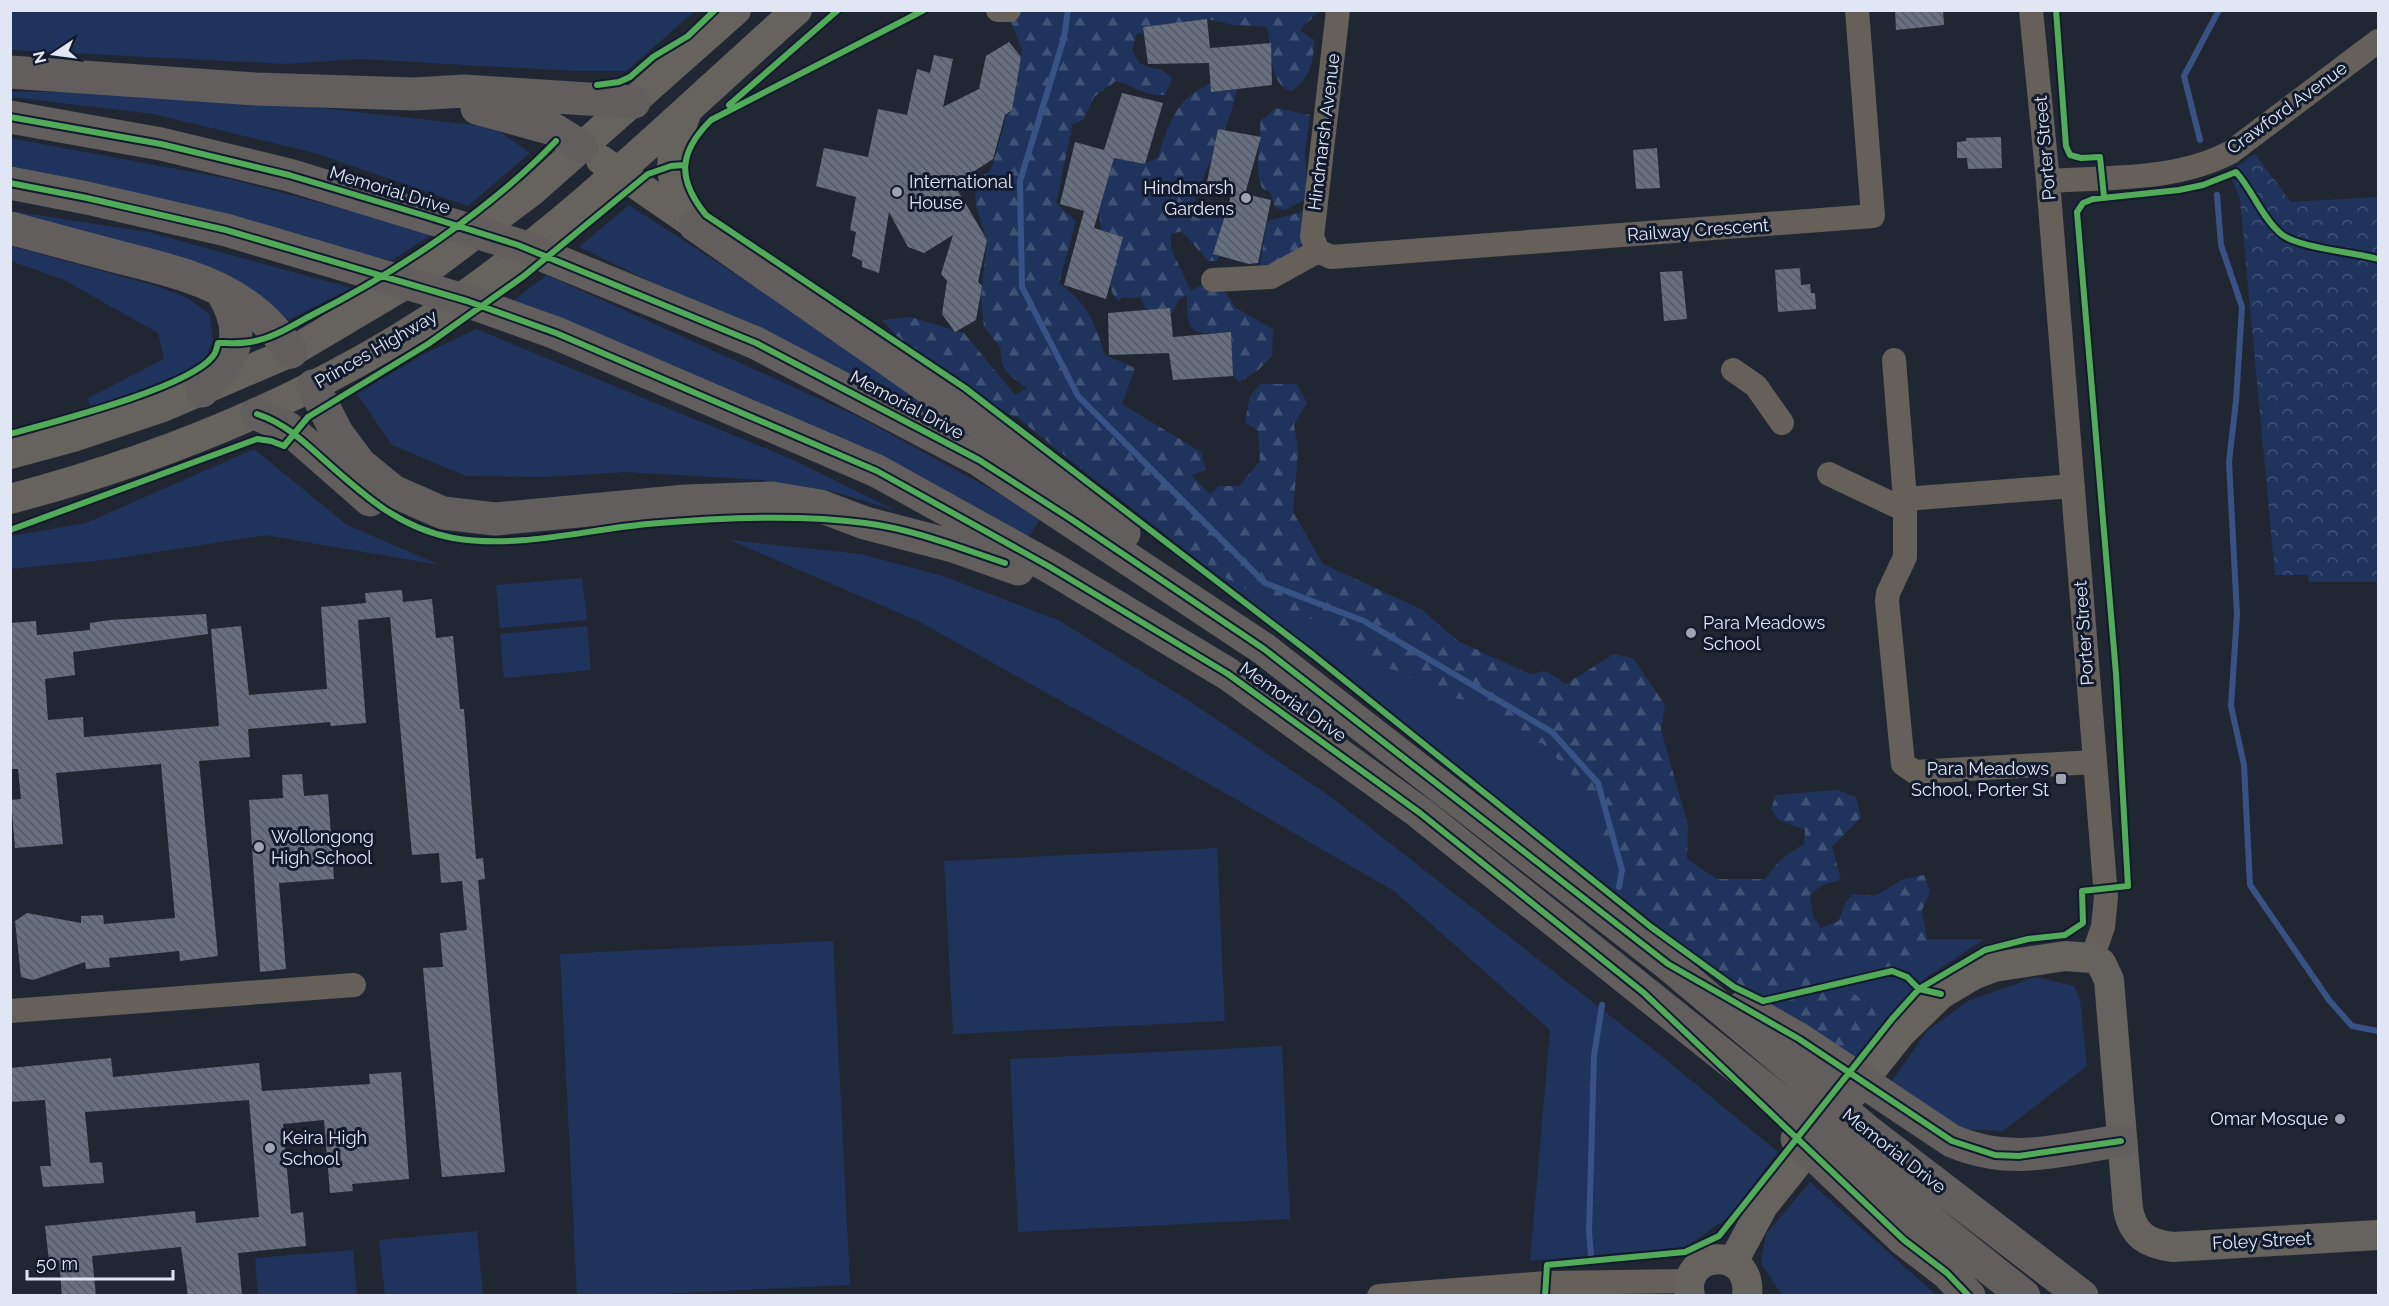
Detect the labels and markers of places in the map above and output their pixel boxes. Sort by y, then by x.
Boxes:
place label: International House [909,171,1013,213]
place label: Hindmarsh Gardens [1143,177,1234,219]
marker: International House [890,185,904,199]
marker: Hindmarsh Gardens [1239,191,1253,205]
place label: Para Meadows School [1703,612,1826,654]
marker: Para Meadows School [1684,626,1698,640]
place label: Para Meadows School, Porter St [1911,758,2049,800]
marker: Para Meadows School, Porter St [2054,772,2068,786]
place label: Wollongong High School [271,826,374,868]
marker: Wollongong High School [252,840,266,854]
place label: Omar Mosque [2210,1108,2328,1129]
marker: Omar Mosque [2333,1112,2347,1126]
place label: Keira High School [282,1127,367,1169]
marker: Keira High School [263,1141,277,1155]

